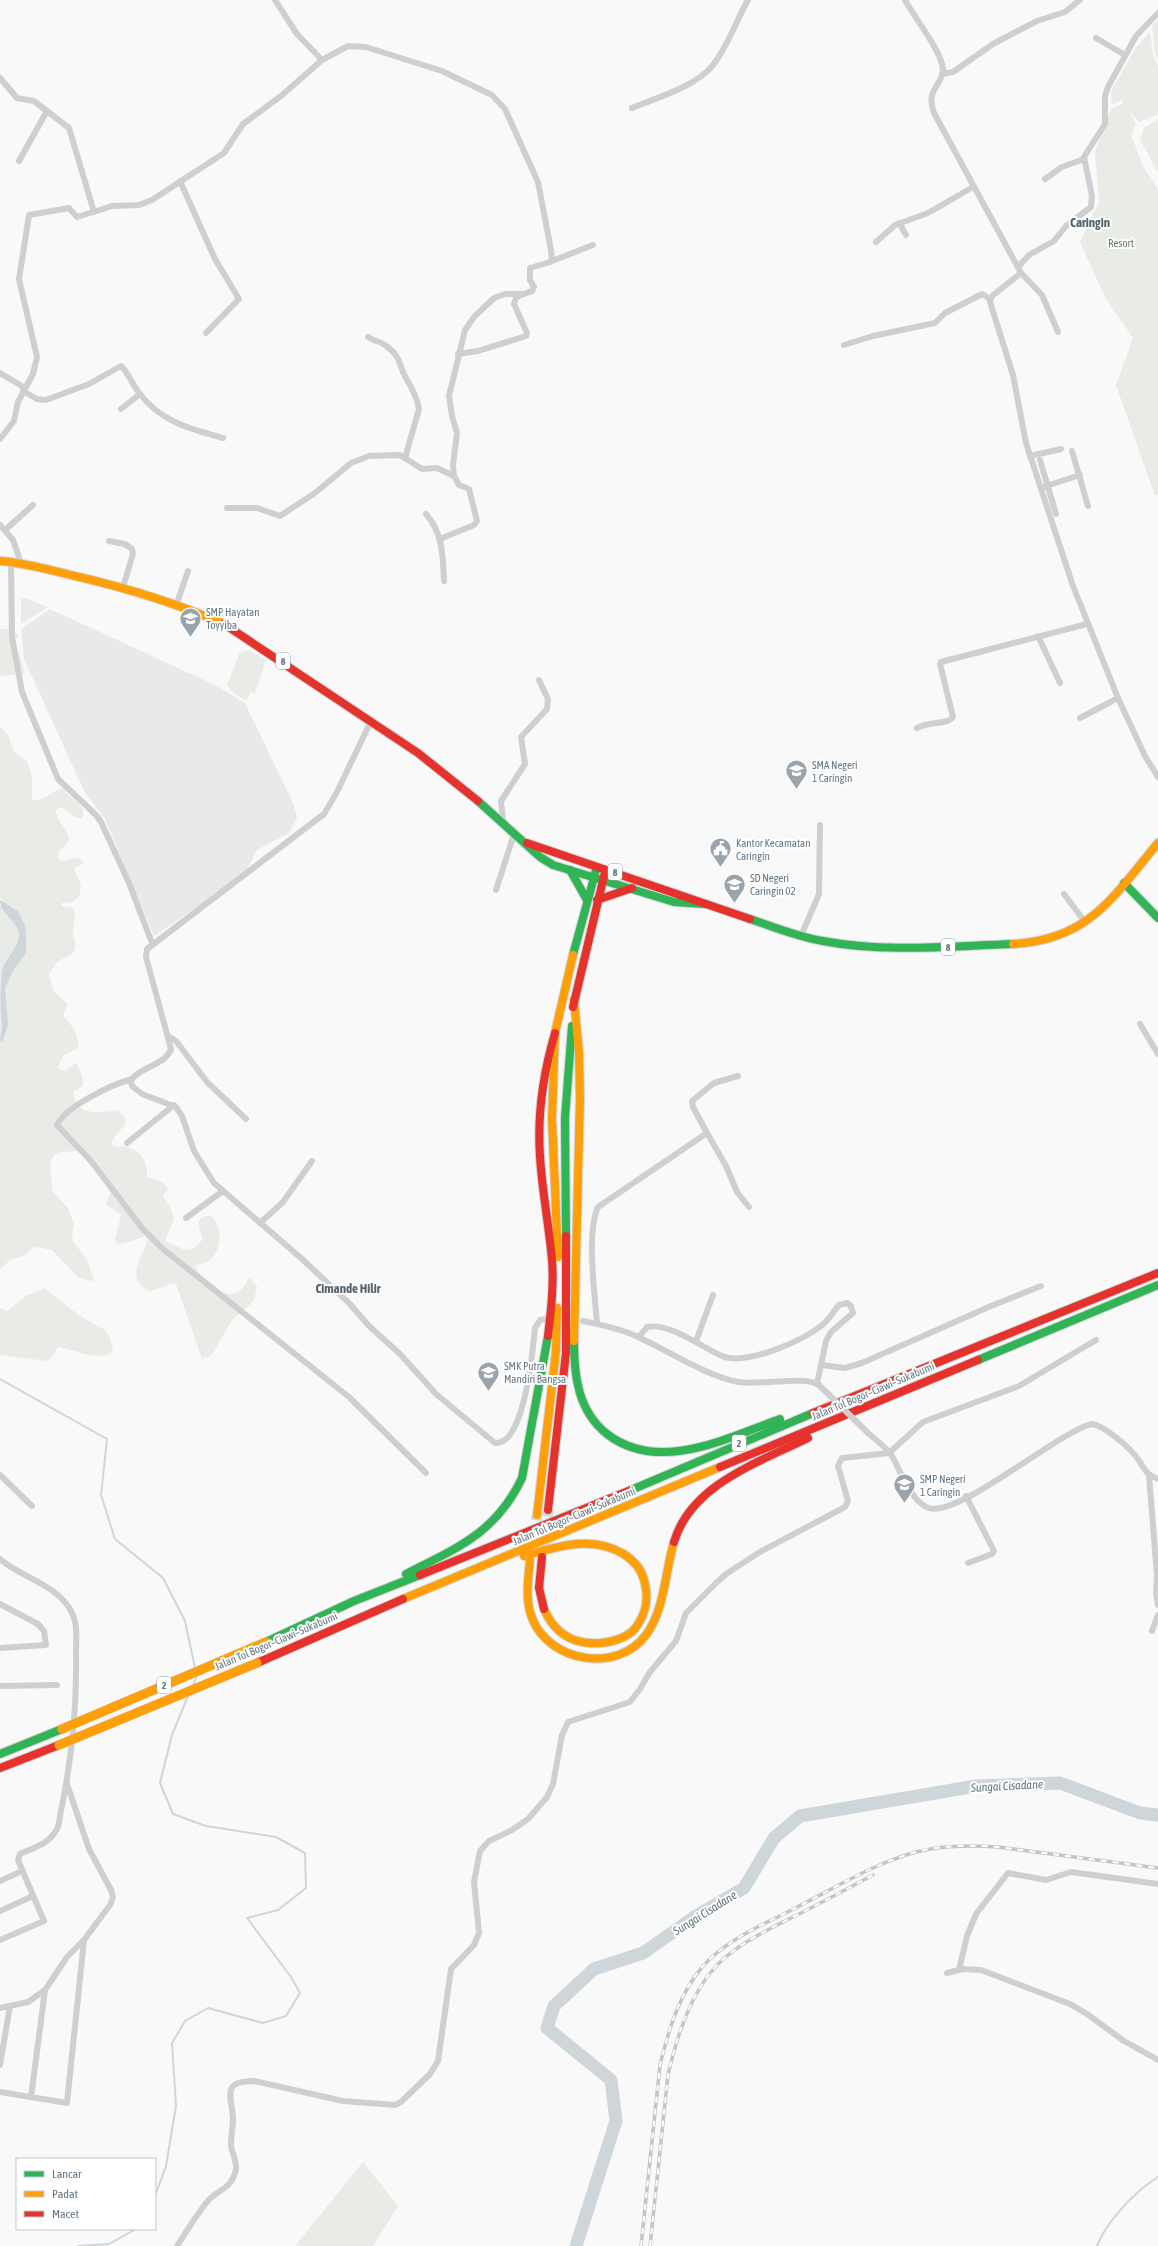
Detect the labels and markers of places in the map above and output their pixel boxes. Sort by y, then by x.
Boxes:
school or university icon: SMP Hayatan Toyyiba [178,605,204,638]
place label: SMP Hayatan Toyyiba [206,606,260,631]
school or university icon: SMA Negeri 1 Caringin [783,758,809,791]
place label: SMA Negeri 1 Caringin [812,759,858,784]
public building icon: Kantor Kecamatan Caringin [707,836,733,869]
place label: Kantor Kecamatan Caringin [736,837,811,862]
school or university icon: SD Negeri Caringin 02 [721,871,747,904]
place label: SD Negeri Caringin 02 [750,872,796,897]
school or university icon: SMK Putra Mandiri Bangsa [475,1359,501,1392]
place label: SMK Putra Mandiri Bangsa [504,1360,566,1385]
school or university icon: SMP Negeri 1 Caringin [891,1472,917,1505]
place label: SMP Negeri 1 Caringin [920,1473,966,1498]

